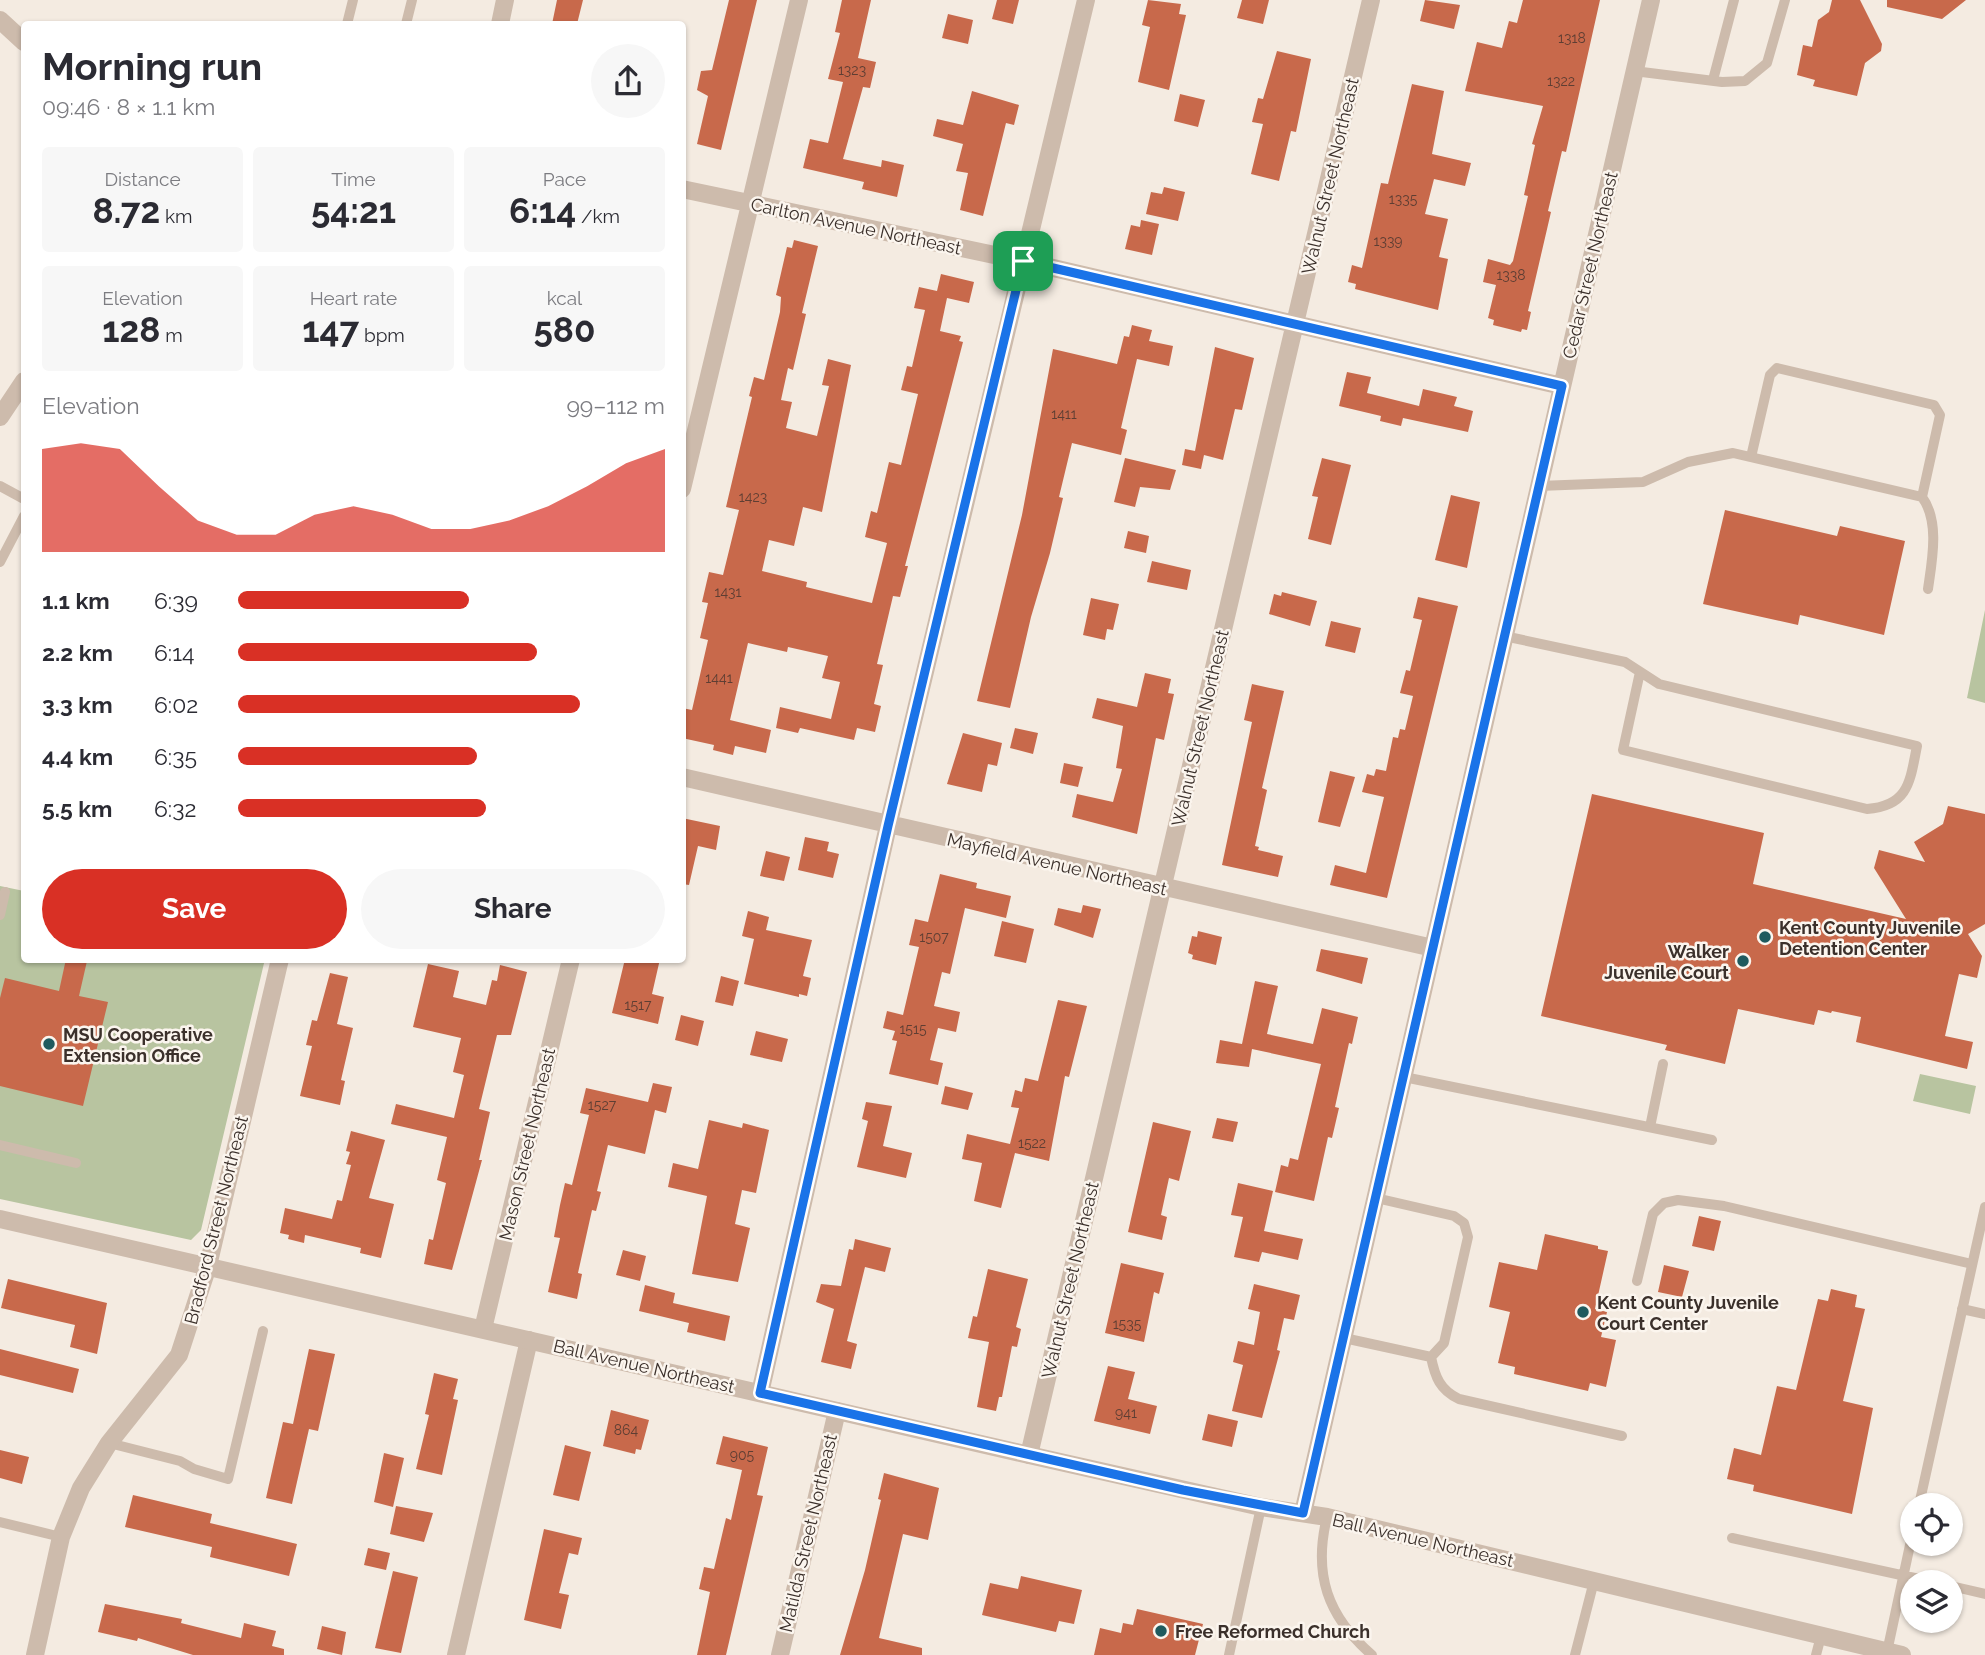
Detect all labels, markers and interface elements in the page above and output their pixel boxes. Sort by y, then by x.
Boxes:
house number: 1318 [1558,30,1586,46]
text: Morning run [42,44,262,89]
button: share [591,44,665,118]
house number: 1323 [838,62,866,78]
house number: 1322 [1547,73,1575,89]
street label: Walnut Street Northeast [1297,76,1363,276]
text: 09:46 · 8 × 1.1 km [42,93,216,120]
text: Distance [104,168,181,190]
text: Time [331,168,376,190]
text: Pace [543,168,586,190]
street label: Cedar Street Northeast [1558,169,1622,361]
text: 8.72 [92,190,160,231]
text: 54:21 [311,190,396,231]
text: 6:14 [509,190,576,231]
house number: 1335 [1389,191,1418,207]
street label: Carlton Avenue Northeast [749,193,963,259]
text: km [160,205,193,227]
text: /km [576,205,620,227]
pin [993,231,1053,291]
house number: 1339 [1373,233,1403,249]
icon: arrive [1004,242,1042,280]
house number: 1338 [1496,267,1526,283]
text: Elevation [102,287,183,309]
text: Heart rate [310,287,397,309]
text: kcal [547,287,582,309]
text: 128 [102,309,160,350]
text: 147 [302,309,359,350]
text: 580 [533,309,596,350]
text: m [160,324,183,346]
text: bpm [359,324,405,346]
text: Elevation [42,392,140,419]
text: 99–112 m [566,392,665,419]
house number: 1411 [1051,406,1077,422]
house number: 1423 [739,489,767,505]
house number: 1431 [714,584,742,600]
text: 1.1 km [42,587,110,614]
text: 6:39 [154,587,198,614]
street label: Walnut Street Northeast [1167,628,1233,828]
text: 2.2 km [42,639,113,666]
text: 6:14 [154,639,195,666]
house number: 1441 [705,670,733,686]
text: 3.3 km [42,691,113,718]
text: 6:02 [154,691,198,718]
text: 4.4 km [42,743,113,770]
text: 6:35 [154,743,197,770]
text: 5.5 km [42,795,112,822]
text: 6:32 [154,795,196,822]
street label: Mayfield Avenue Northeast [945,828,1169,900]
button: Save [42,869,347,949]
button: Share [361,869,665,949]
place label: Kent County Juvenile Detention Center [1779,917,1961,959]
house number: 1507 [919,929,949,945]
marker: Kent County Juvenile Detention Center [1757,929,1773,945]
place label: Walker Juvenile Court [1604,941,1729,983]
marker: Walker Juvenile Court [1735,953,1751,969]
house number: 1517 [624,997,652,1013]
house number: 1515 [899,1021,927,1037]
place label: MSU Cooperative Extension Office [63,1024,213,1066]
marker: MSU Cooperative Extension Office [41,1036,57,1052]
street label: Mason Street Northeast [495,1046,559,1242]
house number: 1527 [588,1097,617,1113]
street label: Bradford Street Northeast [180,1113,252,1327]
house number: 1522 [1018,1135,1046,1151]
street label: Walnut Street Northeast [1037,1180,1103,1380]
place label: Kent County Juvenile Court Center [1597,1292,1779,1334]
marker: Kent County Juvenile Court Center [1575,1304,1591,1320]
house number: 1535 [1113,1316,1142,1332]
street label: Ball Avenue Northeast [551,1335,737,1397]
house number: 941 [1115,1405,1137,1421]
house number: 864 [614,1422,639,1438]
street label: Matilda Street Northeast [775,1432,841,1634]
house number: 905 [730,1447,755,1463]
map controls [1900,1493,1963,1633]
button: locate [1900,1493,1963,1556]
street label: Ball Avenue Northeast [1330,1509,1516,1571]
button: layers [1900,1570,1963,1633]
place label: Free Reformed Church [1175,1621,1370,1642]
marker: Free Reformed Church [1153,1623,1169,1639]

